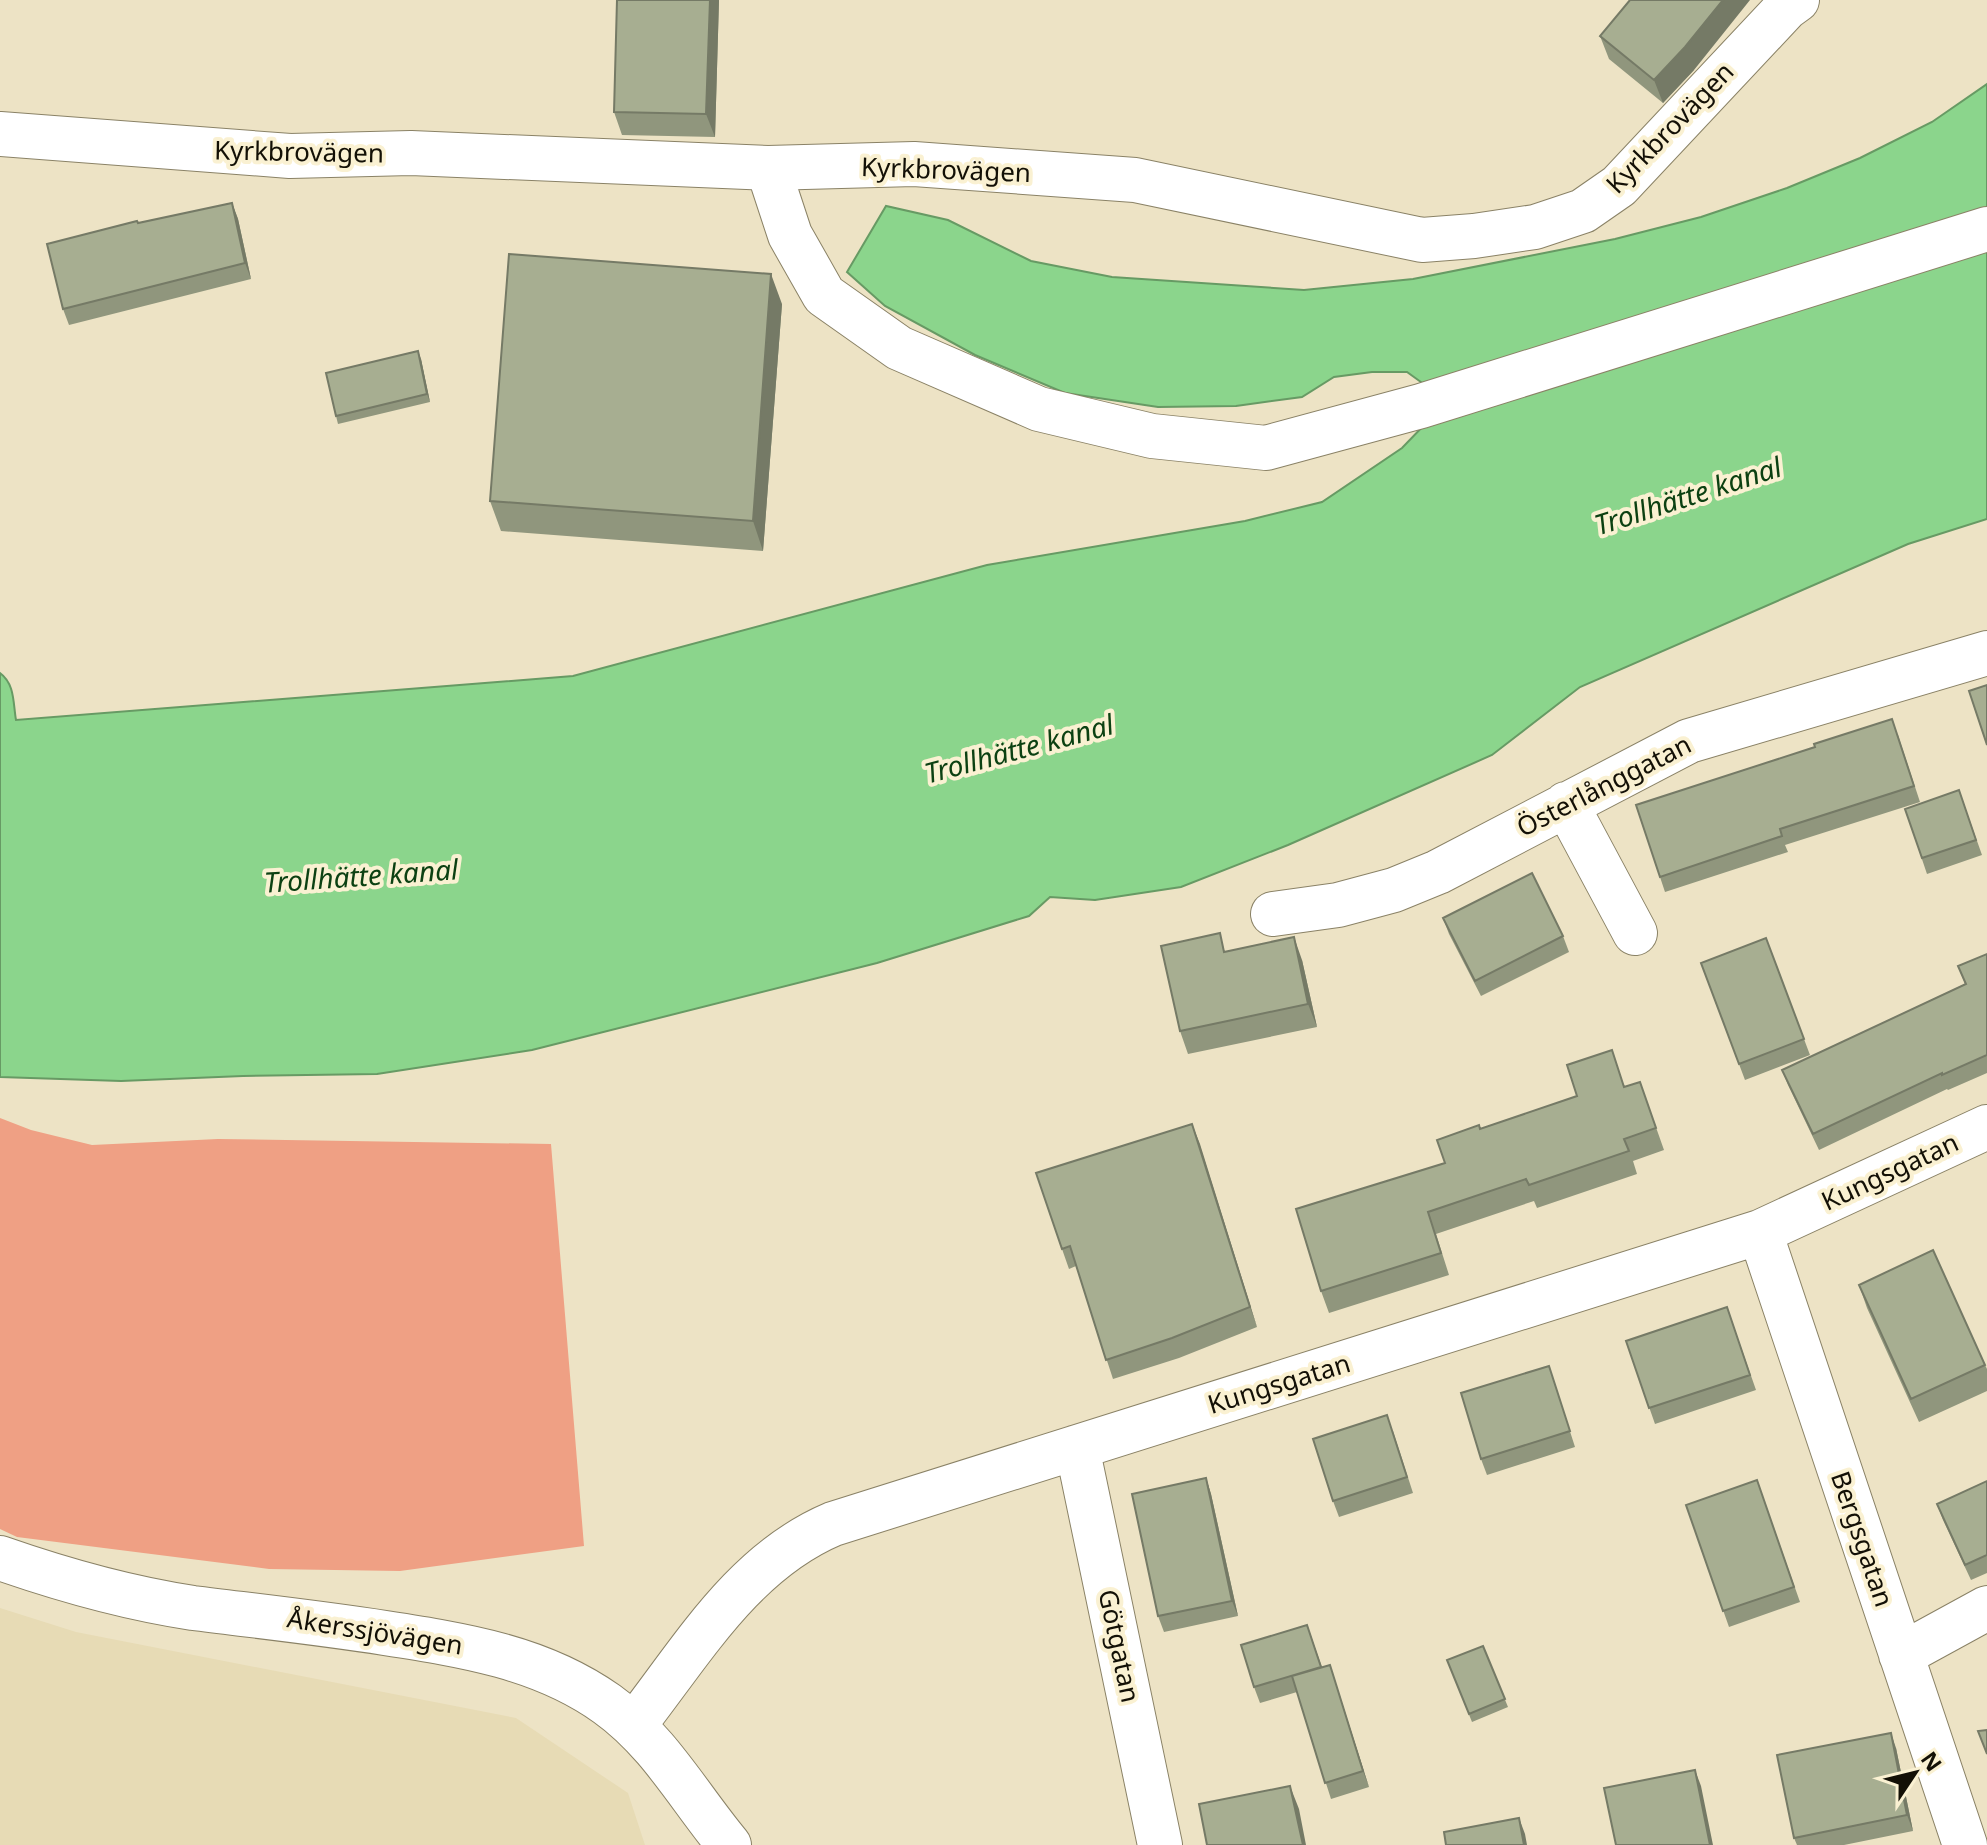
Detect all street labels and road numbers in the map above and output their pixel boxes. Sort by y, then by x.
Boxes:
street label: Kyrkbrovägen [1597,54,1741,201]
street label: Kyrkbrovägen [214,132,384,170]
street label: Kyrkbrovägen [860,148,1032,190]
street label: Österlånggatan [1510,726,1697,845]
street label: Kungsgatan [1815,1124,1964,1219]
street label: Kungsgatan [1203,1344,1354,1422]
street label: Bergsgatan [1823,1466,1903,1611]
street label: Götgatan [1090,1586,1150,1706]
street label: Åkerssjövägen [285,1599,466,1663]

